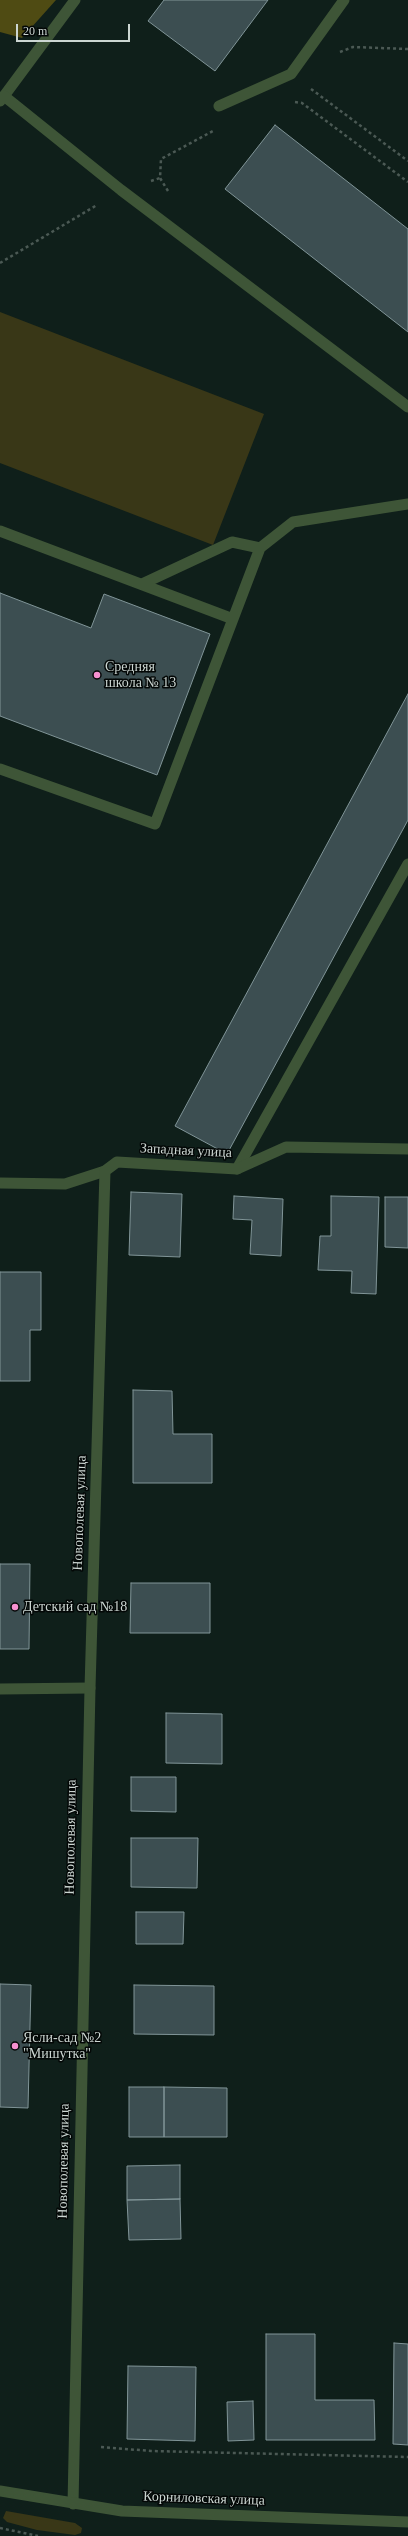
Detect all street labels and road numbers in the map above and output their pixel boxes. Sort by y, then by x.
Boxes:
street label: Западная улица [140,1140,232,1162]
street label: Новополевая улица [70,1455,90,1571]
street label: Новополевая улица [62,1779,80,1895]
street label: Новополевая улица [55,2103,73,2219]
street label: Корниловская улица [143,2488,265,2510]

